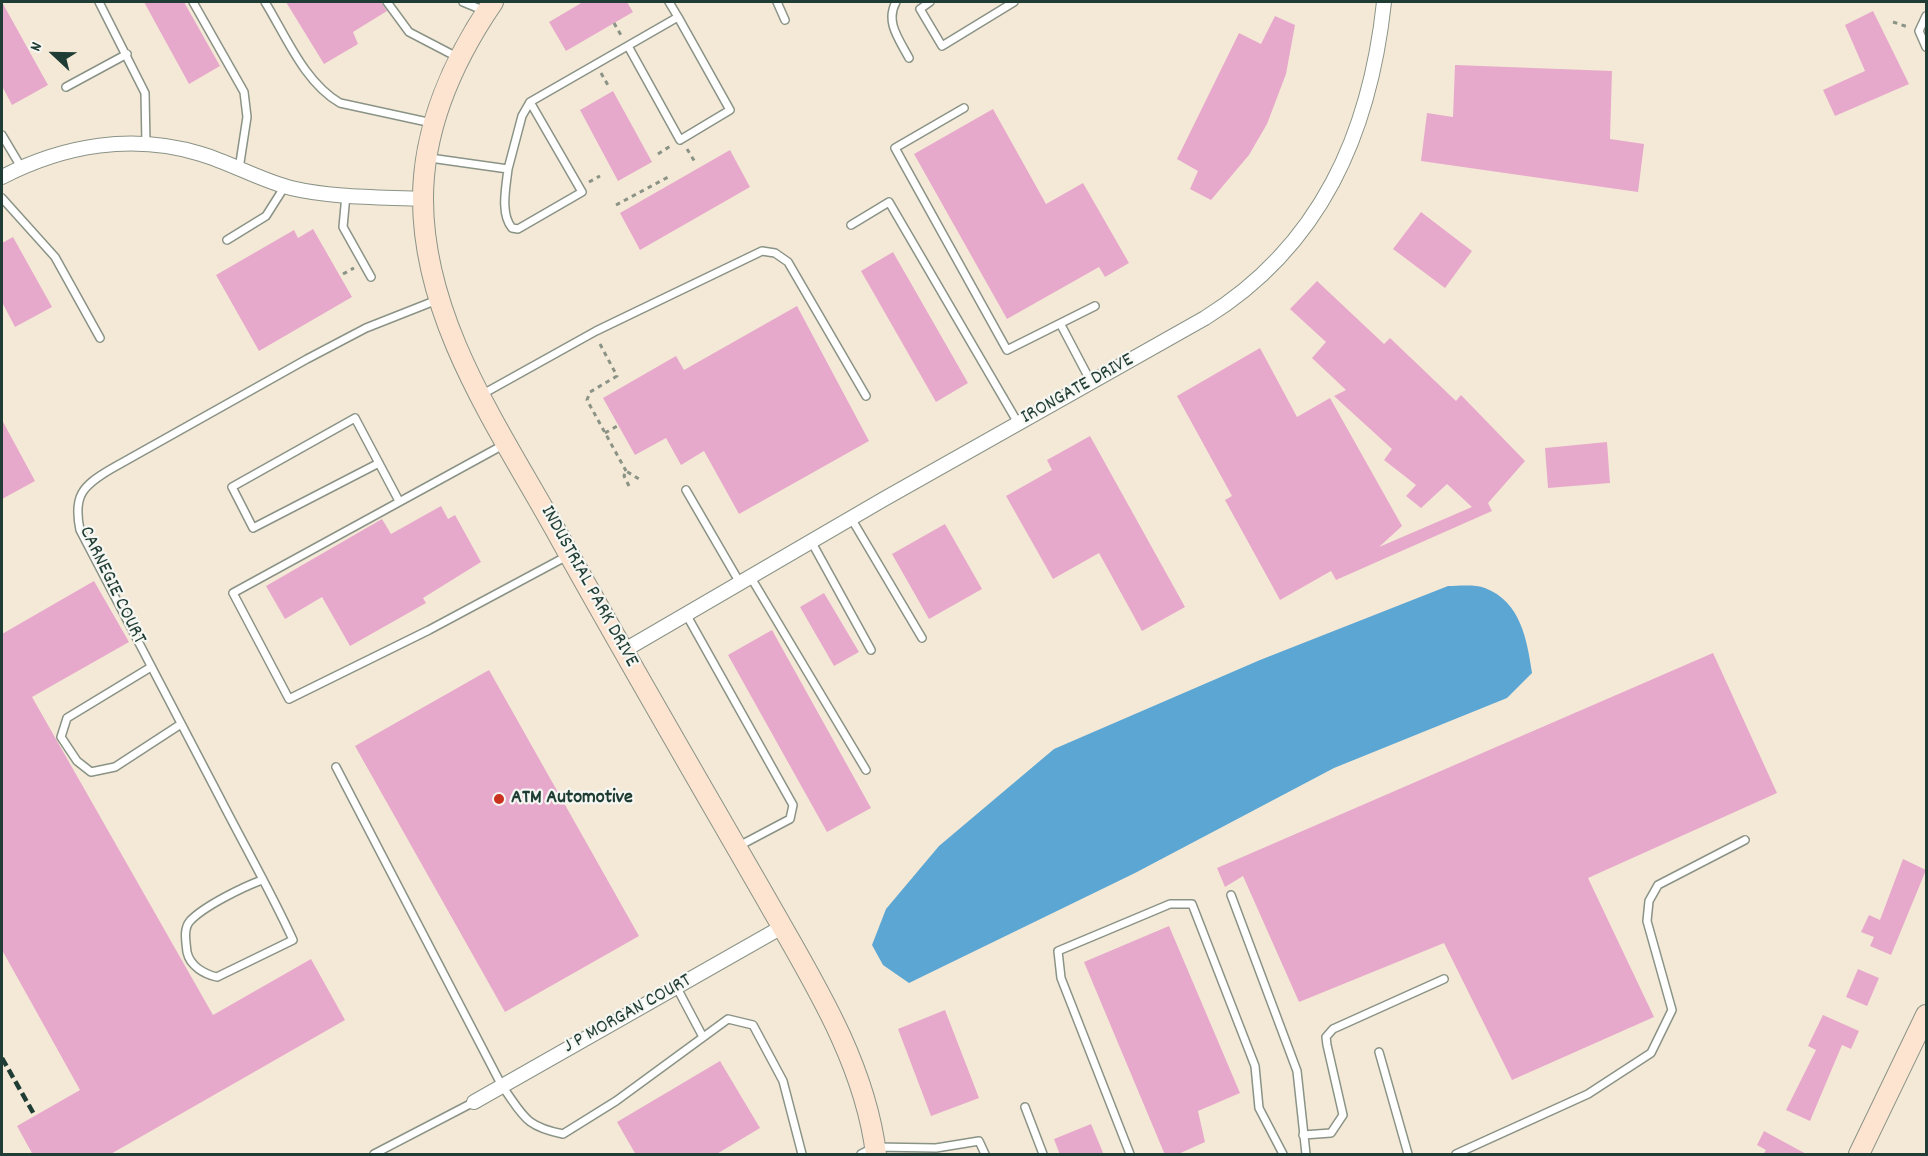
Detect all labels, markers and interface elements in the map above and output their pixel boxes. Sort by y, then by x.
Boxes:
north arrow [24,24,84,84]
text: N [25,39,49,55]
street label: IRONGATE DRIVE [1018,349,1138,431]
street label: INDUSTRIAL PARK DRIVE [534,502,642,672]
street label: CARNEGIE COURT [72,523,150,649]
place label: ATM Automotive [511,787,633,811]
marker: ATM Automotive [492,792,506,806]
street label: J P MORGAN COURT [560,970,696,1060]

